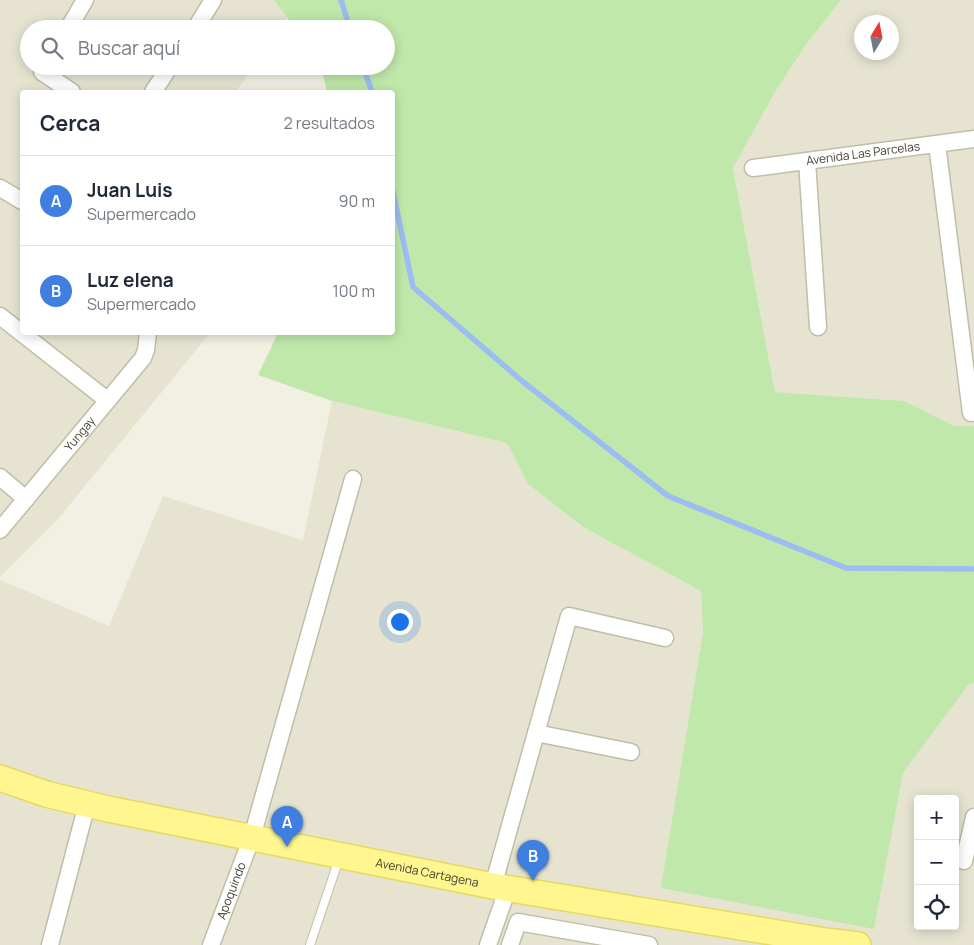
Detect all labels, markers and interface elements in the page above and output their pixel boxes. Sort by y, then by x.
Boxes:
north arrow [854,15,899,60]
search box [20,20,395,75]
icon: search [38,34,66,62]
text: Buscar aquí [78,35,180,61]
text: Cerca [40,109,100,137]
text: 2 resultados [284,112,375,134]
street label: Avenida Las Parcelas [805,137,921,169]
text: Juan Luis [87,177,173,203]
text: A [51,190,61,212]
text: 90 m [339,190,375,212]
text: Supermercado [87,203,196,225]
text: Luz elena [87,267,174,293]
text: B [51,280,61,302]
text: 100 m [332,280,375,302]
text: Supermercado [87,293,196,315]
street label: Yungay [60,412,99,454]
your location [387,609,413,635]
map controls [914,795,959,930]
button: + [914,795,959,840]
pin: A [271,806,303,847]
pin: B [517,840,549,881]
button: − [914,840,959,885]
street label: Avenida Cartagena [374,854,480,891]
street label: Apoquindo [212,859,250,922]
button: locate [914,885,959,930]

